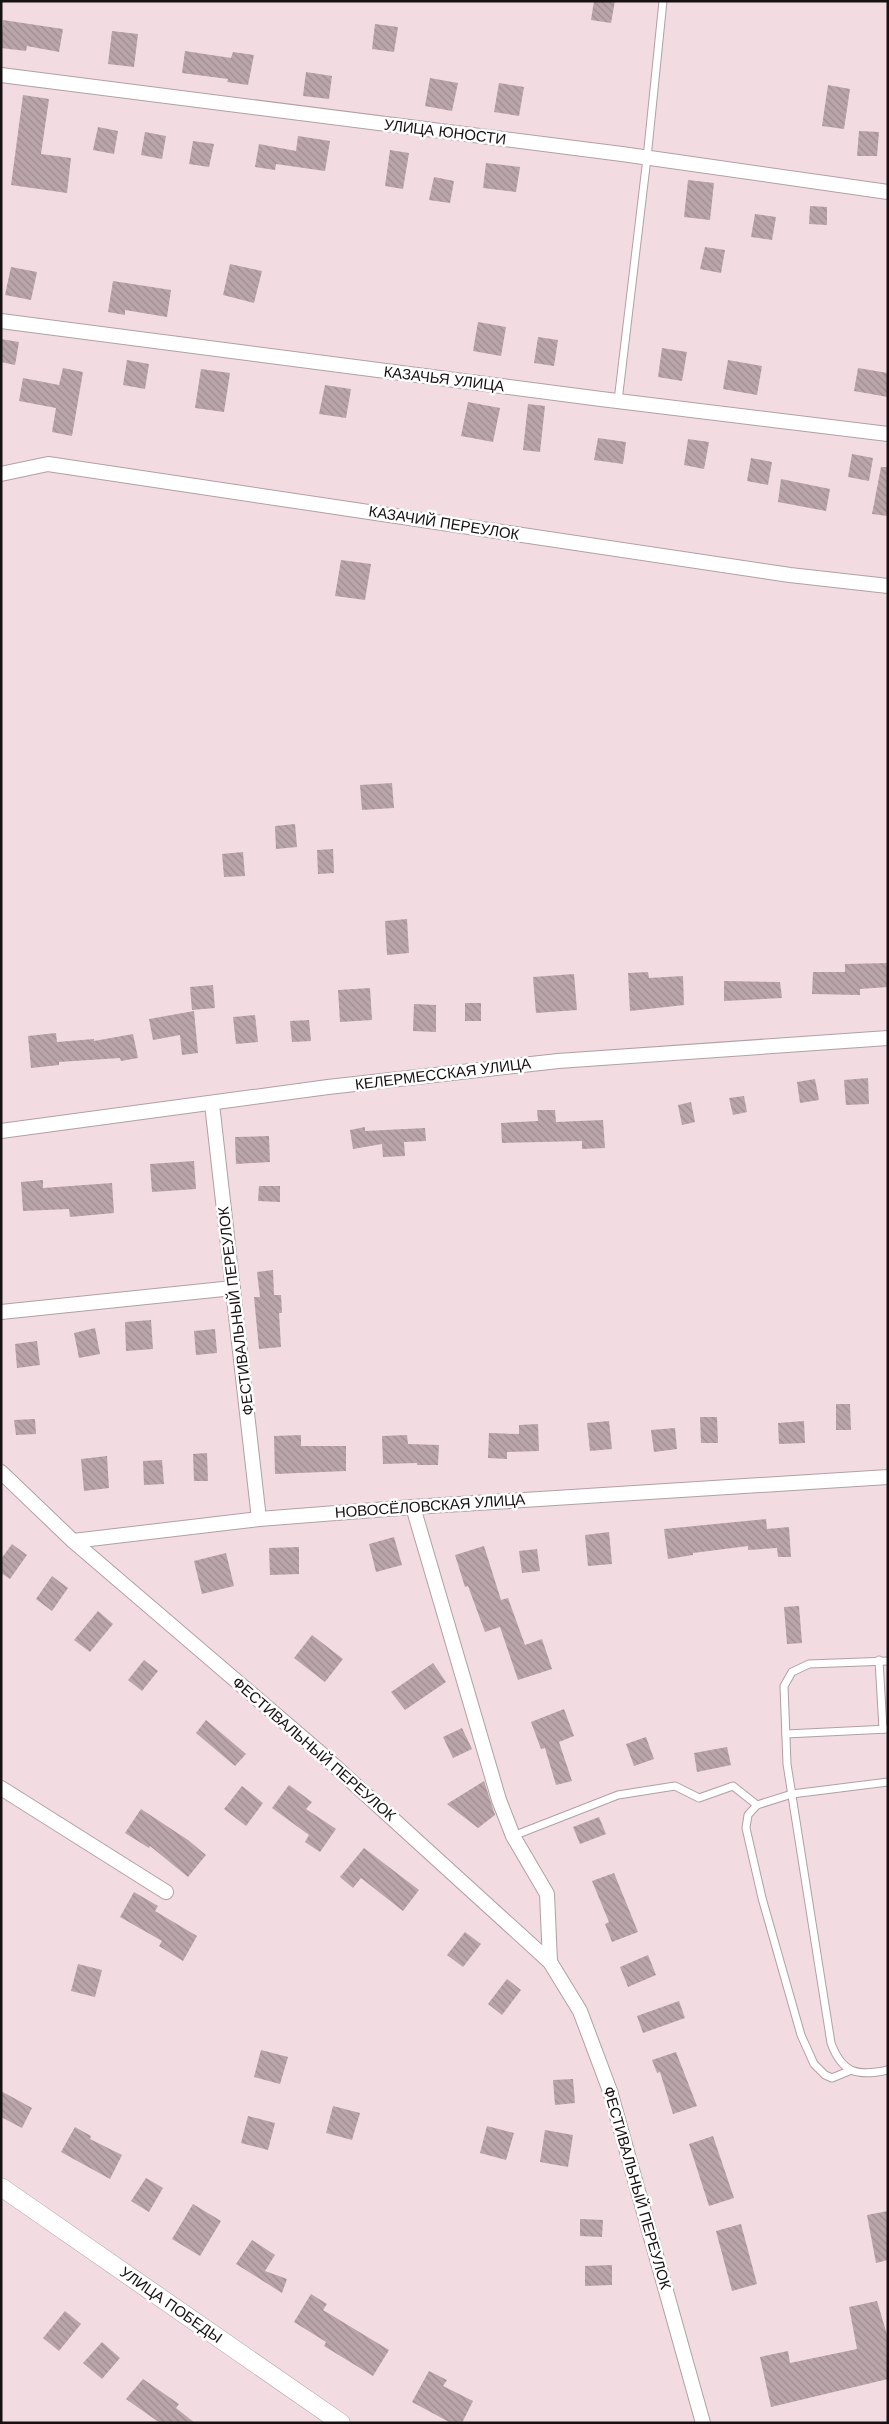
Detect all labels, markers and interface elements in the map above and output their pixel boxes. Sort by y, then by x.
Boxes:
street label: УЛИЦА ЮНОСТИ [383,116,507,147]
street label: КАЗАЧЬЯ УЛИЦА [383,363,505,394]
street label: КАЗАЧИЙ ПЕРЕУЛОК [368,502,521,543]
street label: КЕЛЕРМЕССКАЯ УЛИЦА [354,1054,532,1093]
street label: ФЕСТИВАЛЬНЫЙ ПЕРЕУЛОК [214,1205,257,1416]
street label: НОВОСЁЛОВСКАЯ УЛИЦА [334,1490,526,1521]
street label: ФЕСТИВАЛЬНЫЙ ПЕРЕУЛОК [229,1673,399,1824]
street label: ФЕСТИВАЛЬНЫЙ ПЕРЕУЛОК [600,2084,675,2292]
street label: УЛИЦА ПОБЕДЫ [117,2263,226,2346]

